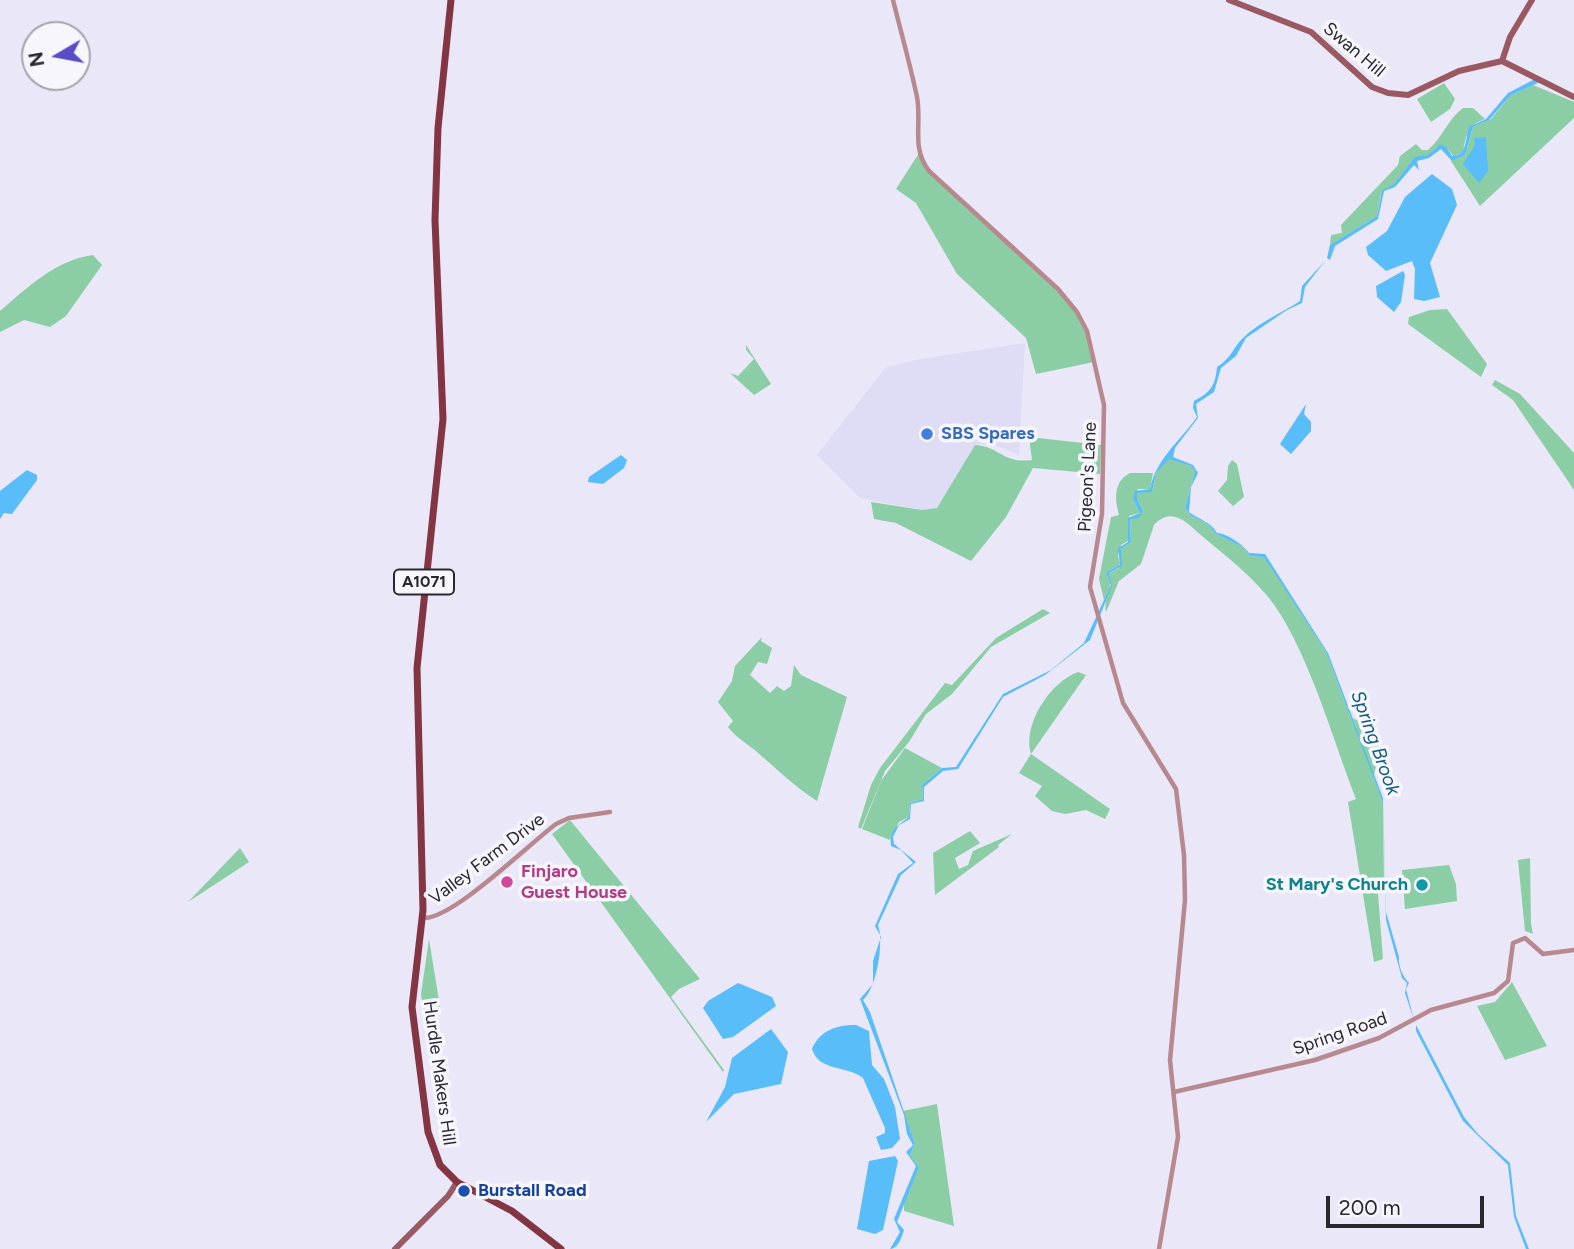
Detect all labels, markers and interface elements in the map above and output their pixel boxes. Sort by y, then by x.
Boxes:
street label: Swan Hill [1319,18,1389,82]
north arrow [21,21,91,91]
text: N [24,50,49,69]
street label: Pigeon's Lane [1074,421,1102,533]
place label: SBS Spares [941,423,1035,445]
marker: SBS Spares [919,426,935,442]
road number: A1071 [394,569,454,594]
water label: Spring Brook [1346,688,1404,798]
street label: Valley Farm Drive [425,809,549,909]
place label: Finjaro Guest House [521,861,627,903]
marker: Finjaro Guest House [499,874,515,890]
place label: St Mary's Church [1266,874,1408,896]
marker: St Mary's Church [1414,877,1430,893]
street label: Hurdle Makers Hill [418,999,460,1147]
street label: Spring Road [1290,1008,1390,1060]
place label: Burstall Road [478,1180,587,1202]
scale bar [1329,1182,1486,1226]
marker: Burstall Road [456,1183,472,1199]
text: 200 m [1339,1195,1401,1220]

